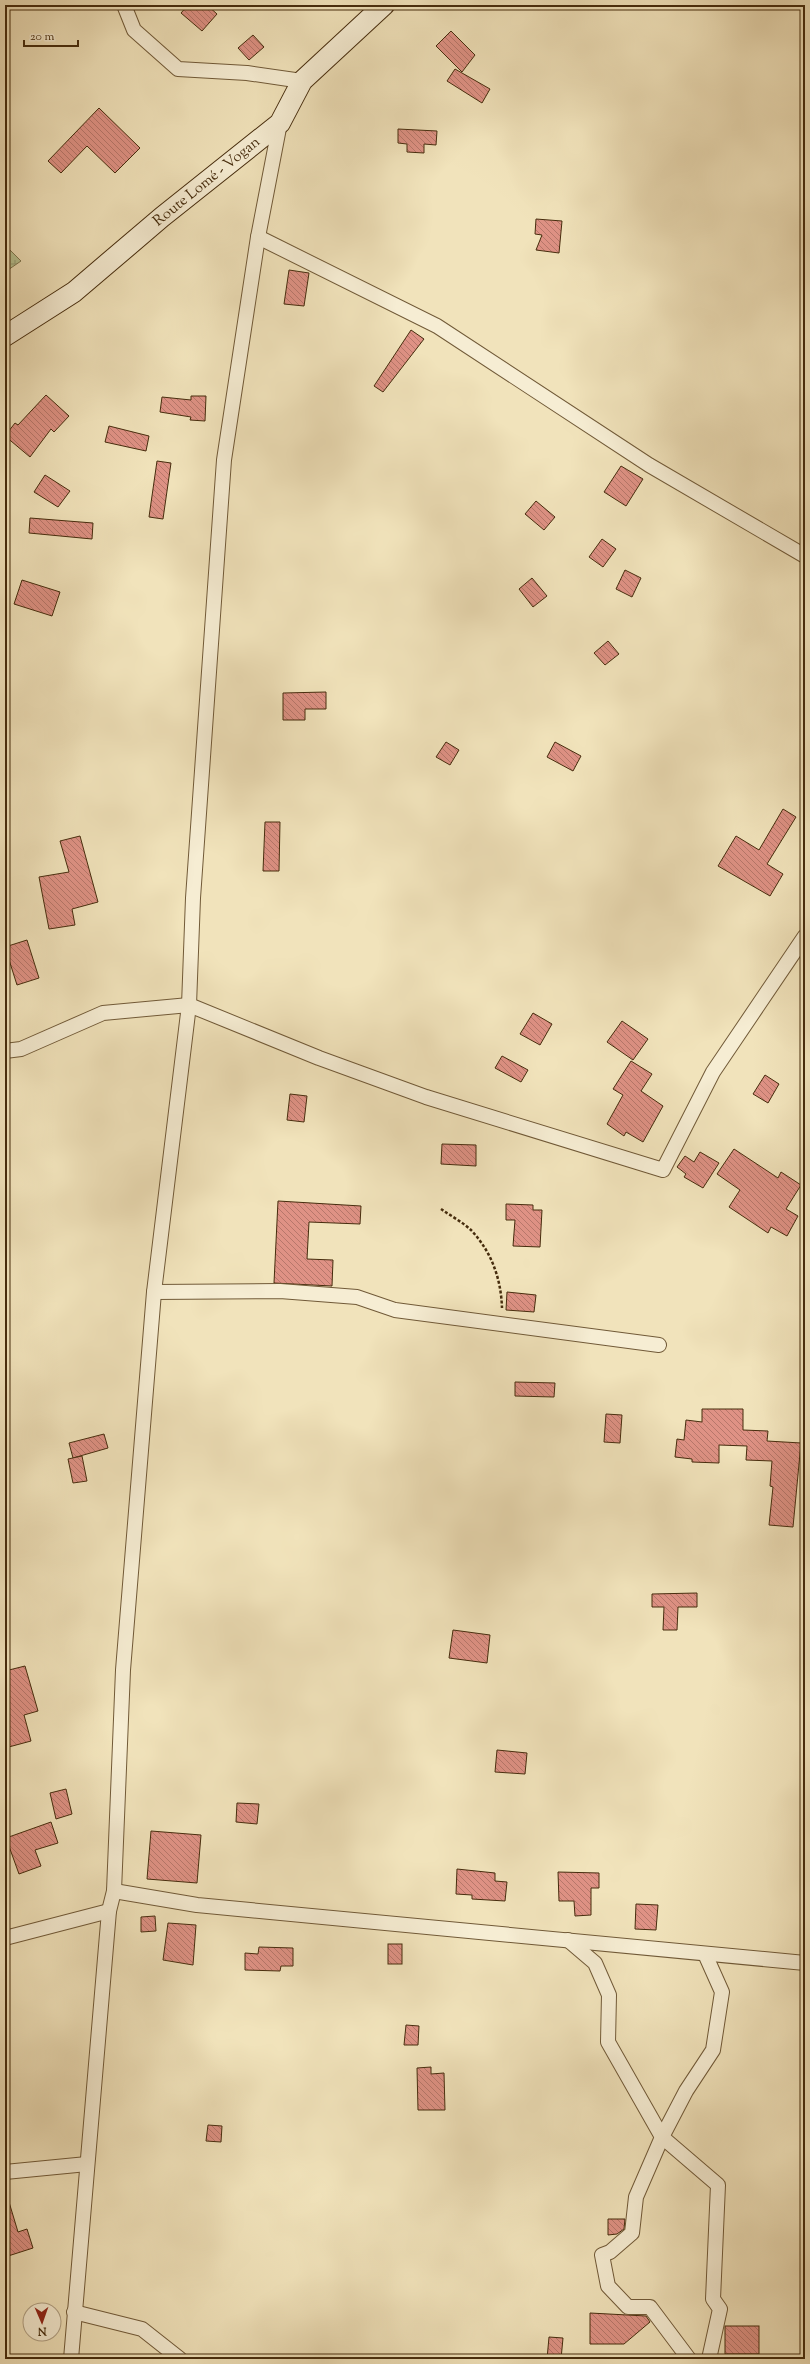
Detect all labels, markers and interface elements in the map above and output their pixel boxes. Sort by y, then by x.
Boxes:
scale bar [24,22,78,48]
text: 20 m [30,28,55,46]
street label: Route Lomé - Vogan [149,132,265,232]
north arrow [22,2302,62,2342]
text: N [37,2323,48,2339]

